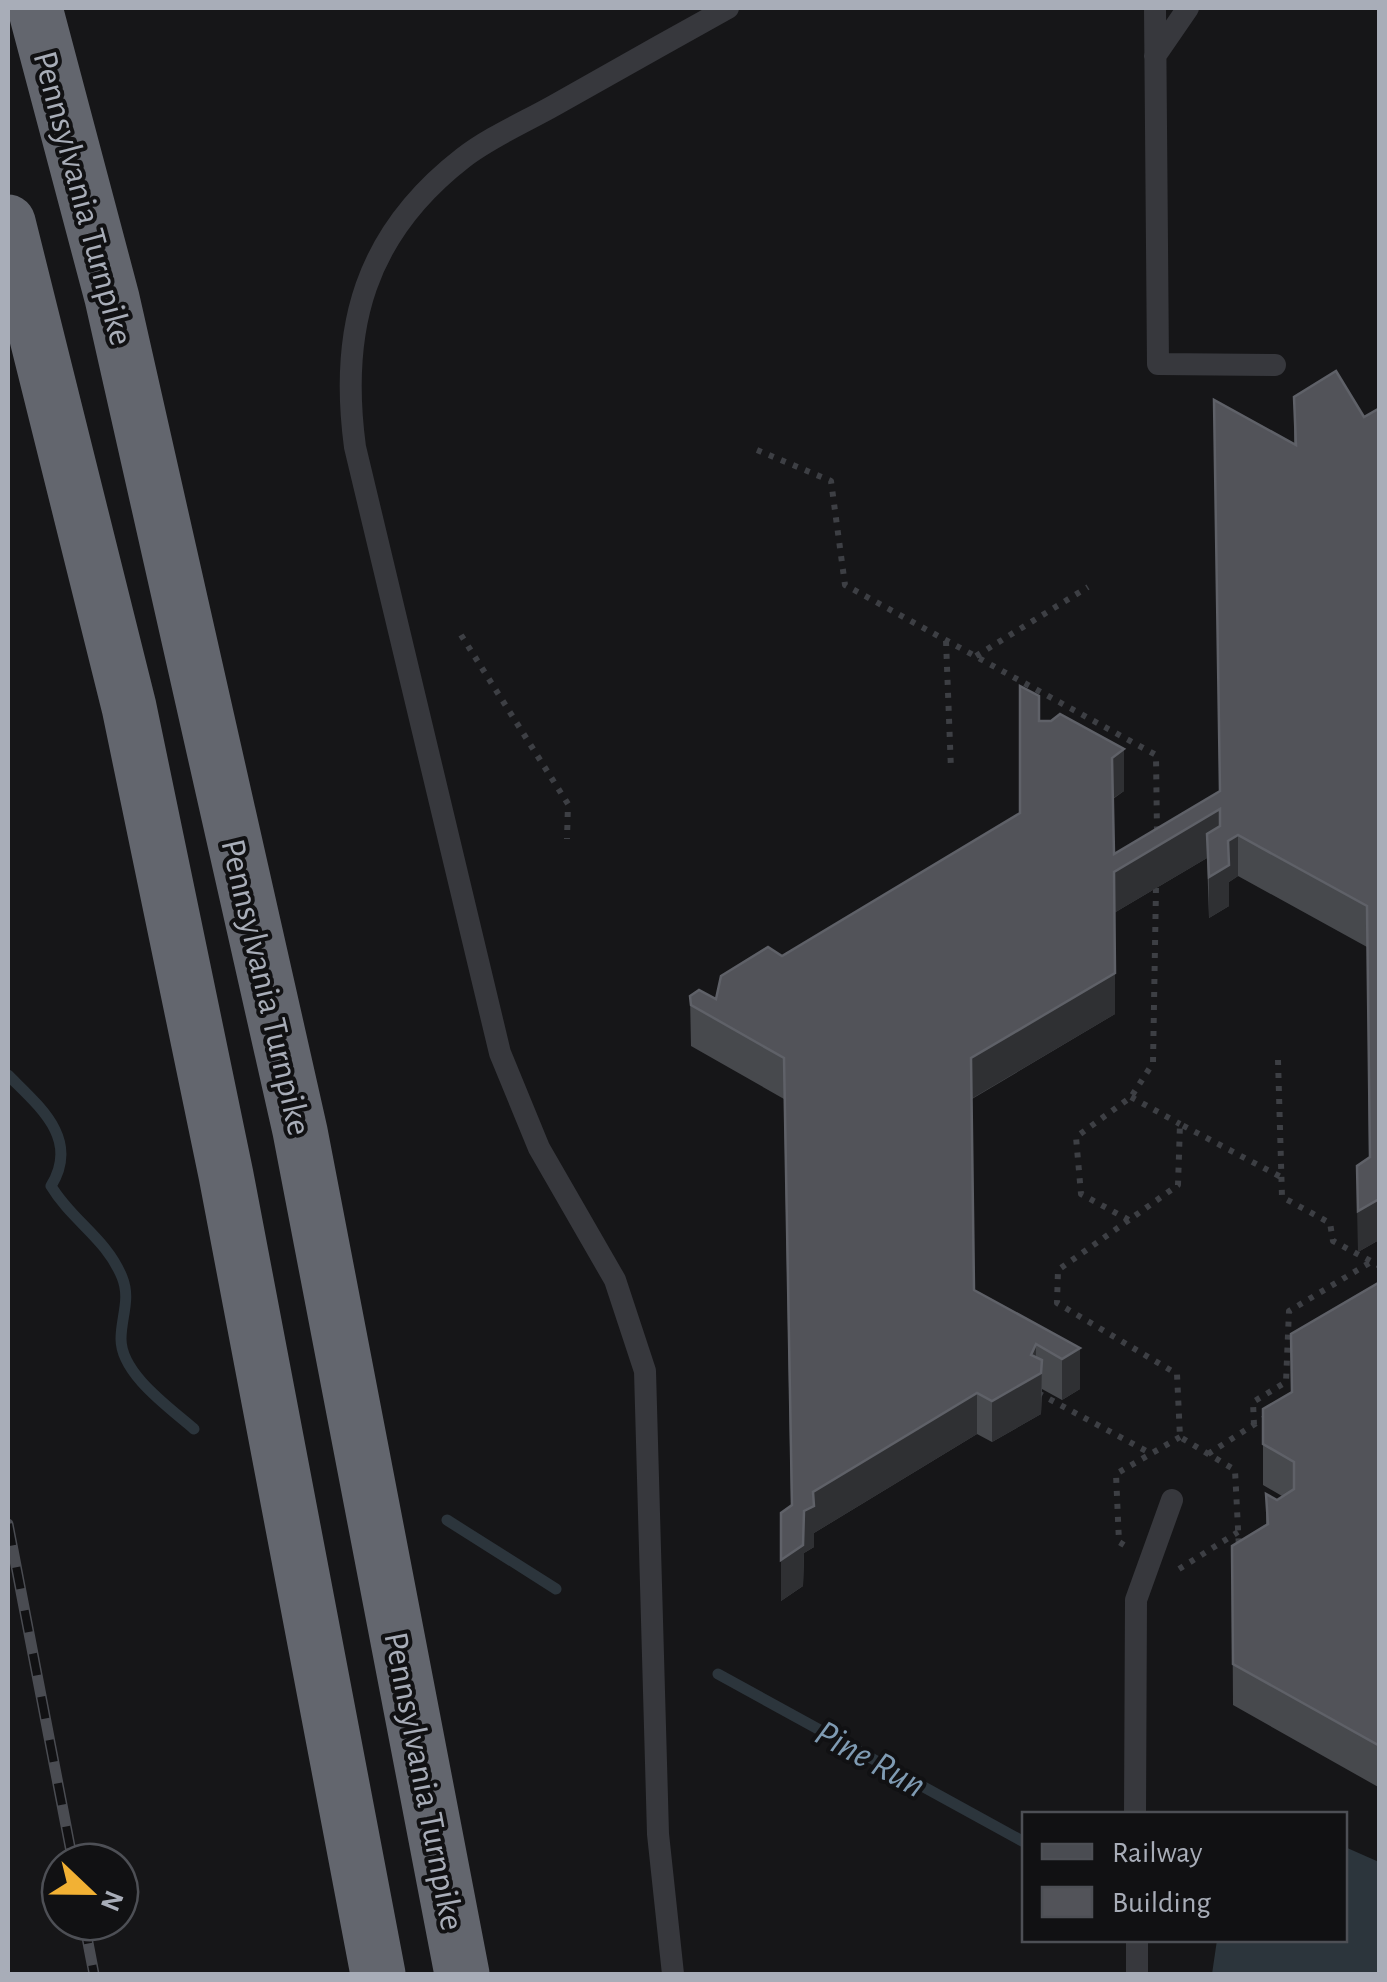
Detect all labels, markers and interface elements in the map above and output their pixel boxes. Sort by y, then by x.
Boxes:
street label: Pennsylvania Turnpike [26,48,139,349]
street label: Pennsylvania Turnpike [214,836,317,1139]
street label: Pennsylvania Turnpike [377,1629,470,1933]
water label: Pine Run [808,1714,932,1805]
legend [1022,1812,1347,1942]
text: Railway [1112,1838,1203,1868]
north arrow [40,1842,140,1942]
text: N [95,1886,128,1915]
text: Building [1112,1888,1211,1918]

